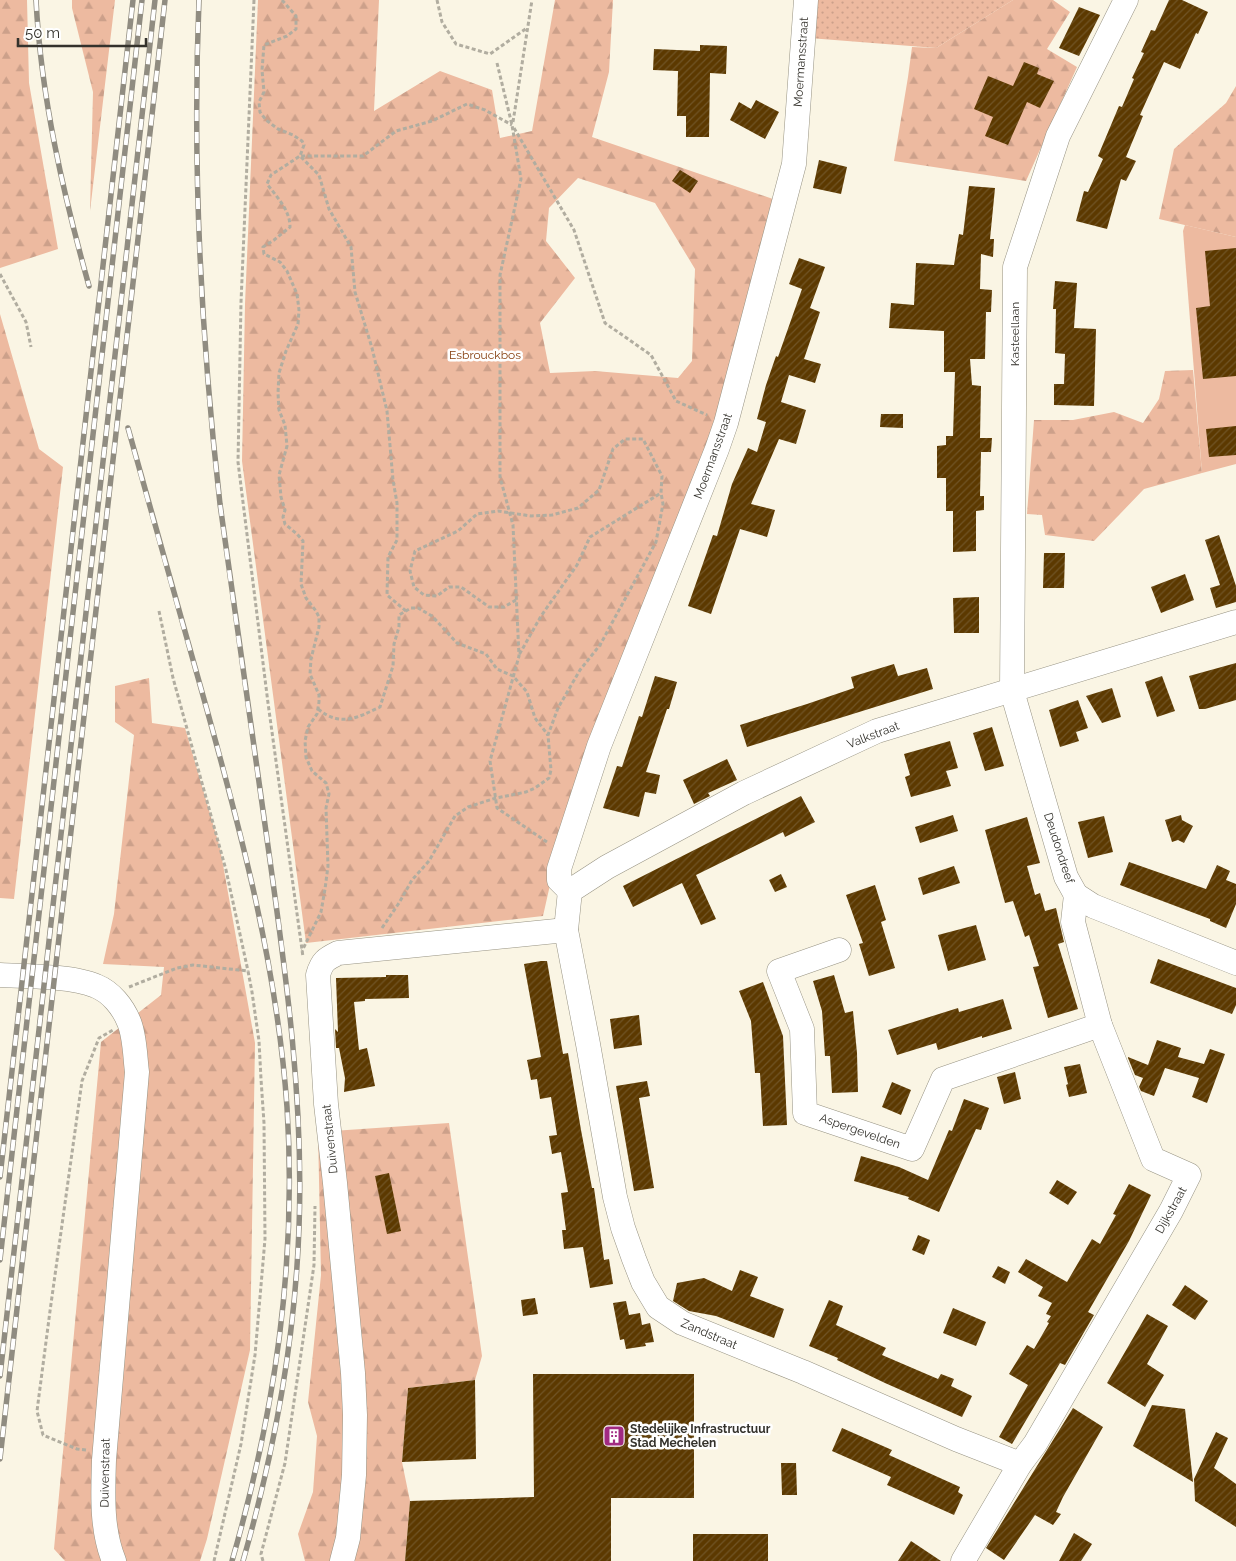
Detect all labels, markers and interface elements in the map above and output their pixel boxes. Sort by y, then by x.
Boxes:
scale bar [18,15,145,47]
street label: Moermansstraat [791,16,811,108]
text: 50 m [25,24,60,42]
street label: Kasteellaan [1008,302,1022,366]
park label: Esbrouckbos [449,348,521,362]
street label: Moermansstraat [691,411,735,501]
street label: Valkstraat [845,719,901,751]
street label: Deudondreef [1041,811,1077,886]
street label: Duivenstraat [319,1104,341,1174]
street label: Aspergevelden [818,1111,902,1151]
street label: Dijkstraat [1152,1184,1190,1236]
street label: Zandstraat [679,1316,739,1352]
place label: Stedelijke Infrastructuur Stad Mechelen [630,1422,771,1450]
building icon: Stedelijke Infrastructuur Stad Mechelen [602,1424,626,1448]
street label: Duivenstraat [97,1438,113,1508]

